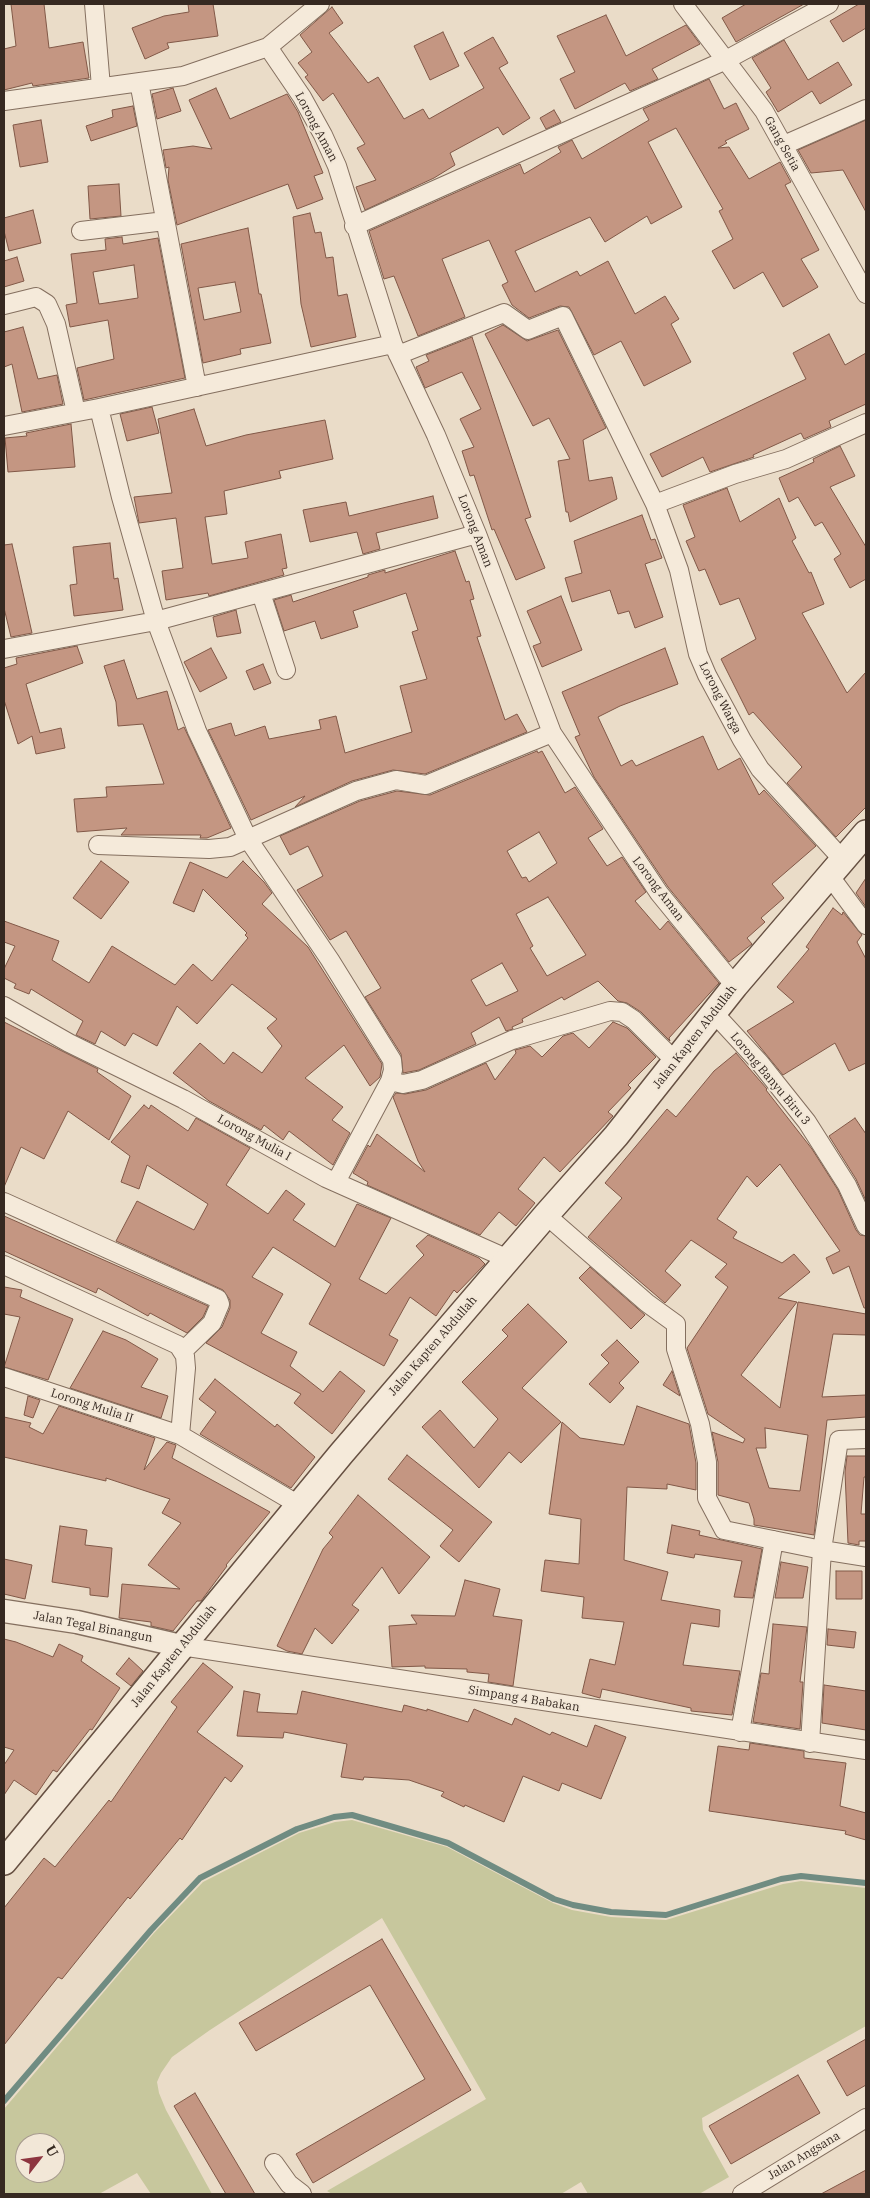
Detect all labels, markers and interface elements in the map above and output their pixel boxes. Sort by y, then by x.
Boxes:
street label: Lorong Aman [292,90,340,164]
street label: Gang Setia [761,114,803,174]
street label: Lorong Aman [455,493,495,569]
street label: Lorong Warga [696,660,744,736]
street label: Lorong Aman [629,854,687,924]
street label: Jalan Kapten Abdullah [650,982,740,1092]
street label: Lorong Banyu Biru 3 [727,1030,813,1128]
street label: Lorong Mulia I [215,1112,293,1164]
street label: Jalan Kapten Abdullah [386,1293,480,1399]
street label: Lorong Mulia II [49,1386,135,1426]
street label: Jalan Kapten Abdullah [128,1602,220,1710]
street label: Jalan Tegal Binangun [32,1608,154,1646]
street label: Simpang 4 Babakan [467,1683,581,1715]
street label: Jalan Angsana [765,2129,843,2183]
north arrow [15,2133,65,2183]
text: U [42,2142,63,2160]

